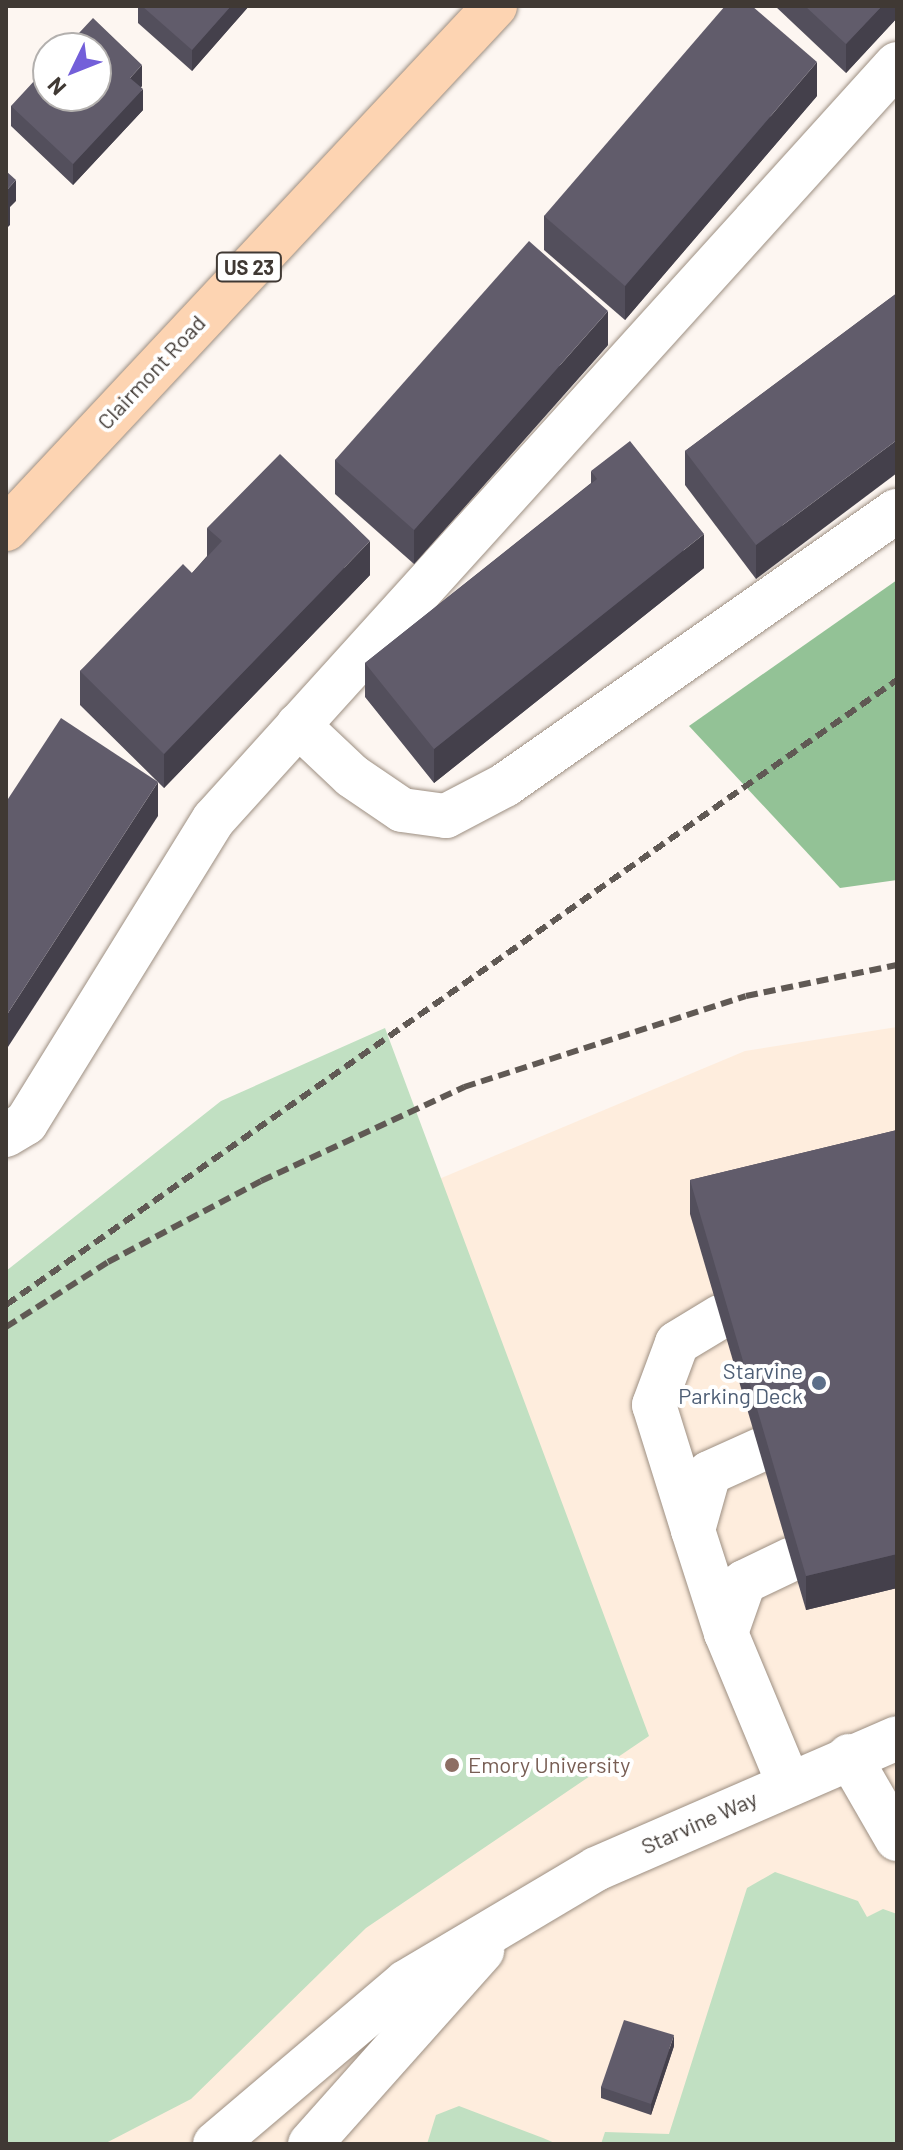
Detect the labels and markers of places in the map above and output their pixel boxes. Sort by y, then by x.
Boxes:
place label: Starvine Parking Deck [678,1357,803,1408]
marker: Starvine Parking Deck [810,1374,828,1392]
place label: Emory University [468,1752,630,1778]
marker: Emory University [443,1756,461,1774]

